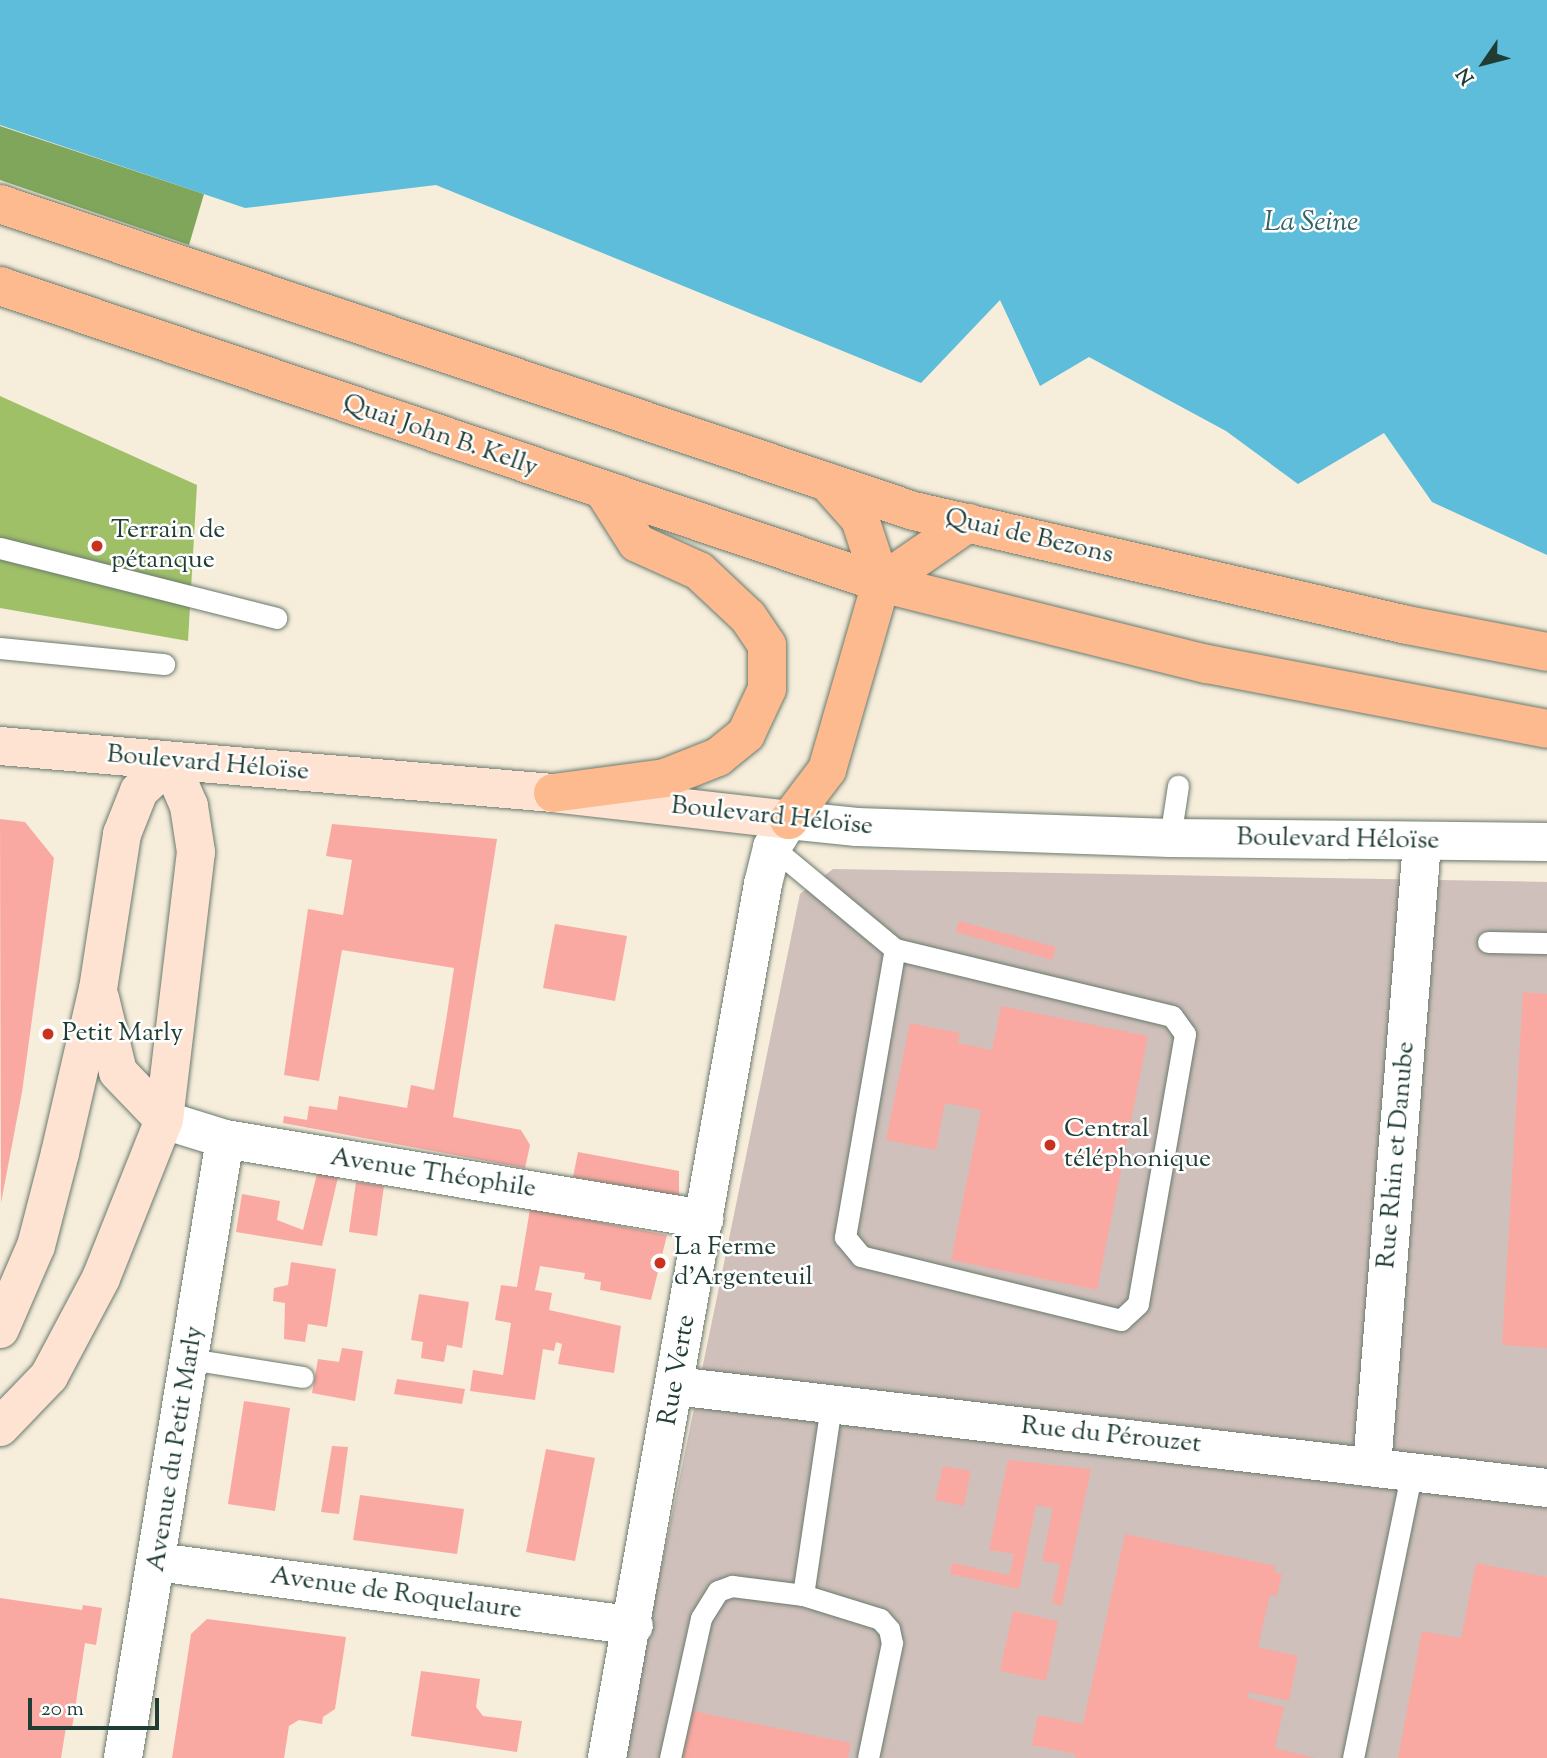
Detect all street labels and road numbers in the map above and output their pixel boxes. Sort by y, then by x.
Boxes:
street label: Quai John B. Kelly [338,388,542,484]
street label: Quai de Bezons [942,502,1116,572]
street label: Boulevard Héloïse [106,740,310,788]
street label: Boulevard Héloïse [669,791,875,843]
street label: Boulevard Héloïse [1236,823,1440,857]
street label: Rue Rhin et Danube [1372,1040,1422,1270]
street label: Avenue Théophile [328,1142,538,1206]
street label: Rue Verte [653,1312,703,1428]
street label: Avenue du Petit Marly [141,1324,211,1574]
street label: Rue du Pérouzet [1019,1411,1203,1461]
street label: Avenue de Roquelaure [268,1561,524,1627]

